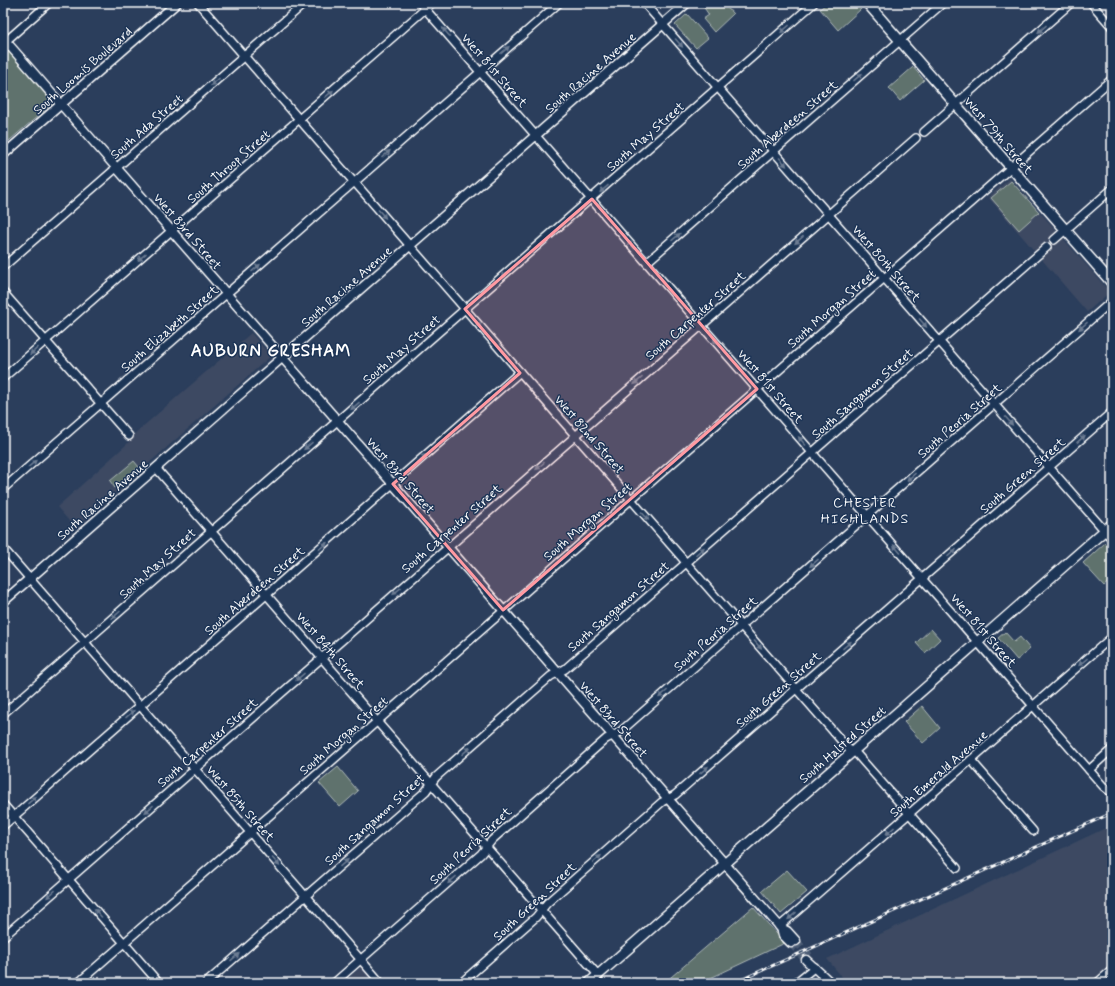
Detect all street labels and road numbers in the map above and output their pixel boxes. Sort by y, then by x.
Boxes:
street label: South Loomis Boulevard [30,23,136,119]
street label: South Racine Avenue [542,29,640,117]
street label: West 81st Street [457,30,531,112]
street label: South Aberdeen Street [734,77,842,173]
street label: South Ada Street [107,91,187,163]
street label: West 79th Street [959,94,1036,179]
street label: South May Street [603,99,688,176]
street label: South Throop Street [184,126,274,208]
street label: West 83rd Street [149,190,225,274]
street label: West 80th Street [848,222,924,306]
street label: South Racine Avenue [298,243,396,331]
street label: South Morgan Street [784,266,881,353]
street label: South Carpenter Street [642,267,750,365]
street label: South Elizabeth Street [118,282,223,376]
street label: South May Street [359,312,444,389]
street label: South Sangamon Street [808,345,918,444]
street label: West 81st Street [733,346,807,428]
street label: South Peoria Street [914,380,1006,462]
street label: West 82nd Street [550,392,628,478]
street label: West 83rd Street [362,434,438,518]
street label: South Green Street [977,434,1070,518]
street label: South Racine Avenue [54,456,152,544]
street label: South Morgan Street [540,479,637,566]
street label: South Carpenter Street [398,480,506,578]
street label: South May Street [116,525,200,603]
street label: South Aberdeen Street [201,543,309,639]
street label: South Sangamon Street [564,558,674,657]
street label: West 81st Street [946,590,1020,672]
street label: South Peoria Street [670,593,762,675]
street label: West 84th Street [292,609,368,693]
street label: South Green Street [733,648,826,732]
street label: West 83rd Street [575,678,651,762]
street label: South Morgan Street [296,693,393,780]
street label: South Carpenter Street [154,694,262,792]
street label: South Halsted Street [796,703,890,788]
street label: South Emerald Avenue [886,727,992,821]
street label: West 85th Street [202,762,278,846]
street label: South Sangamon Street [321,770,430,871]
street label: South Peoria Street [426,803,516,889]
street label: South Green Street [490,859,581,945]

